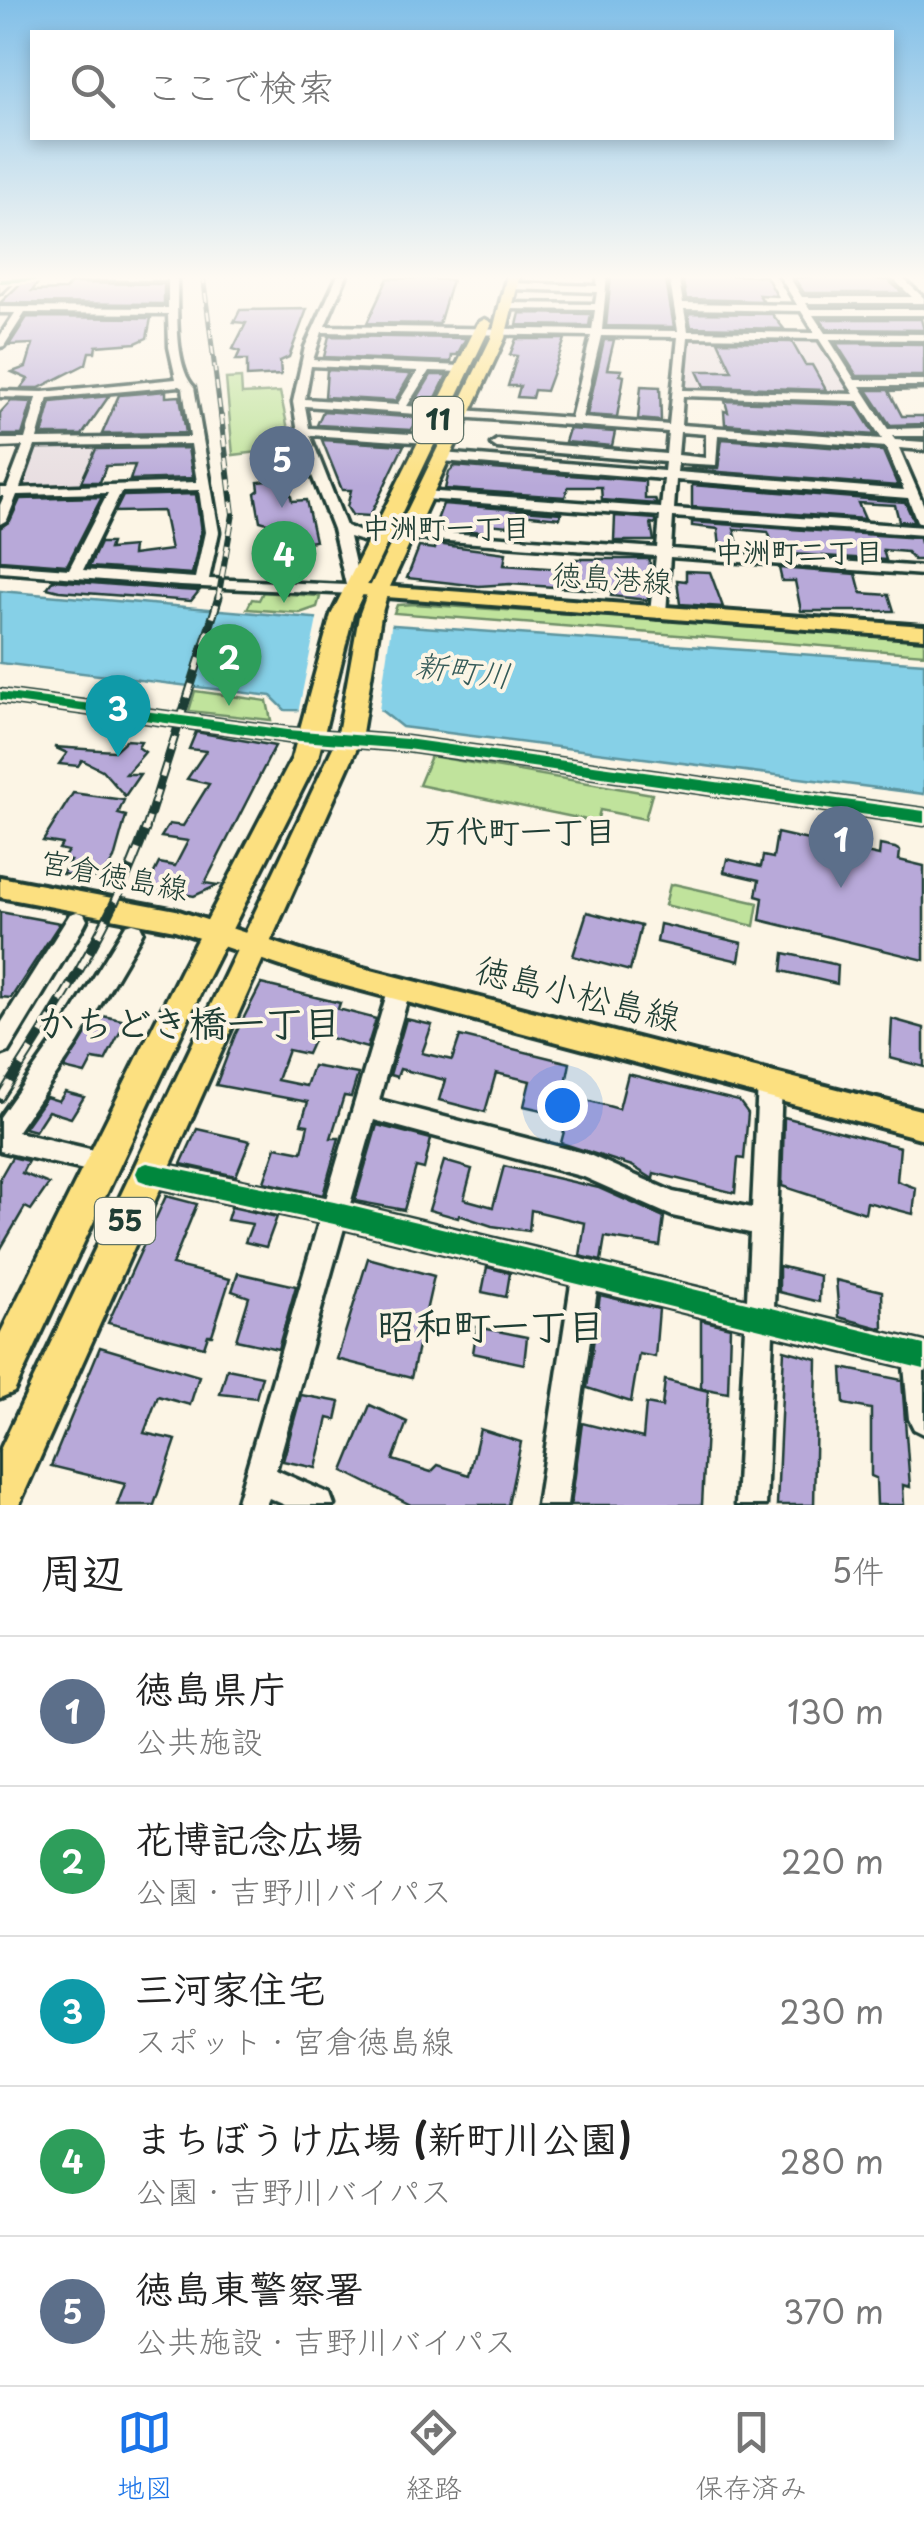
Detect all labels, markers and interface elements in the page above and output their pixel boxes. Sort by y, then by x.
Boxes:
search box [30,30,894,140]
text: ここで検索 [145,57,335,114]
icon: search [65,58,120,113]
road number: 11 [413,397,463,443]
pin: 5 [250,426,314,508]
district label: 中洲町一丁目 [362,505,530,548]
pin: 4 [252,520,316,603]
district label: 中洲町二丁目 [715,529,883,572]
street label: 徳島港線 [551,550,674,603]
pin: 2 [196,624,262,706]
water label: 新町川 [413,639,514,699]
pin: 3 [86,674,150,757]
district label: 万代町一丁目 [424,806,616,854]
pin: 1 [808,806,874,888]
street label: 宮倉徳島線 [37,837,192,910]
street label: 徳島小松島線 [470,940,687,1043]
district label: かちどき橋一丁目 [37,993,341,1050]
your location [537,1080,588,1131]
road number: 55 [95,1198,155,1244]
district label: 昭和町一丁目 [377,1296,605,1353]
text: 周辺 [40,1539,124,1602]
text: 5件 [831,1546,884,1594]
text: 徳島県庁 [135,1659,287,1716]
text: 1 [65,1687,80,1735]
text: 130 m [787,1687,884,1735]
text: 公共施設 [135,1716,263,1764]
text: 花博記念広場 [135,1809,363,1866]
text: 2 [61,1837,84,1885]
text: 220 m [781,1837,884,1885]
text: 公園 · 吉野川バイパス [135,1866,452,1914]
text: 三河家住宅 [135,1959,325,2016]
text: 3 [62,1987,83,2035]
text: 230 m [779,1987,884,2035]
text: スポット · 宮倉徳島線 [135,2016,453,2064]
text: まちぼうけ広場 (新町川公園) [135,2109,632,2166]
text: 4 [62,2137,83,2185]
text: 280 m [780,2137,884,2185]
text: 公園 · 吉野川バイパス [135,2166,452,2214]
text: 徳島東警察署 [135,2259,363,2316]
text: 5 [62,2287,83,2335]
text: 370 m [783,2287,884,2335]
text: 公共施設 · 吉野川バイパス [135,2316,516,2364]
tab: 地図 [117,2405,173,2508]
tab: 経路 [406,2405,462,2508]
tab: 保存済み [695,2405,807,2508]

